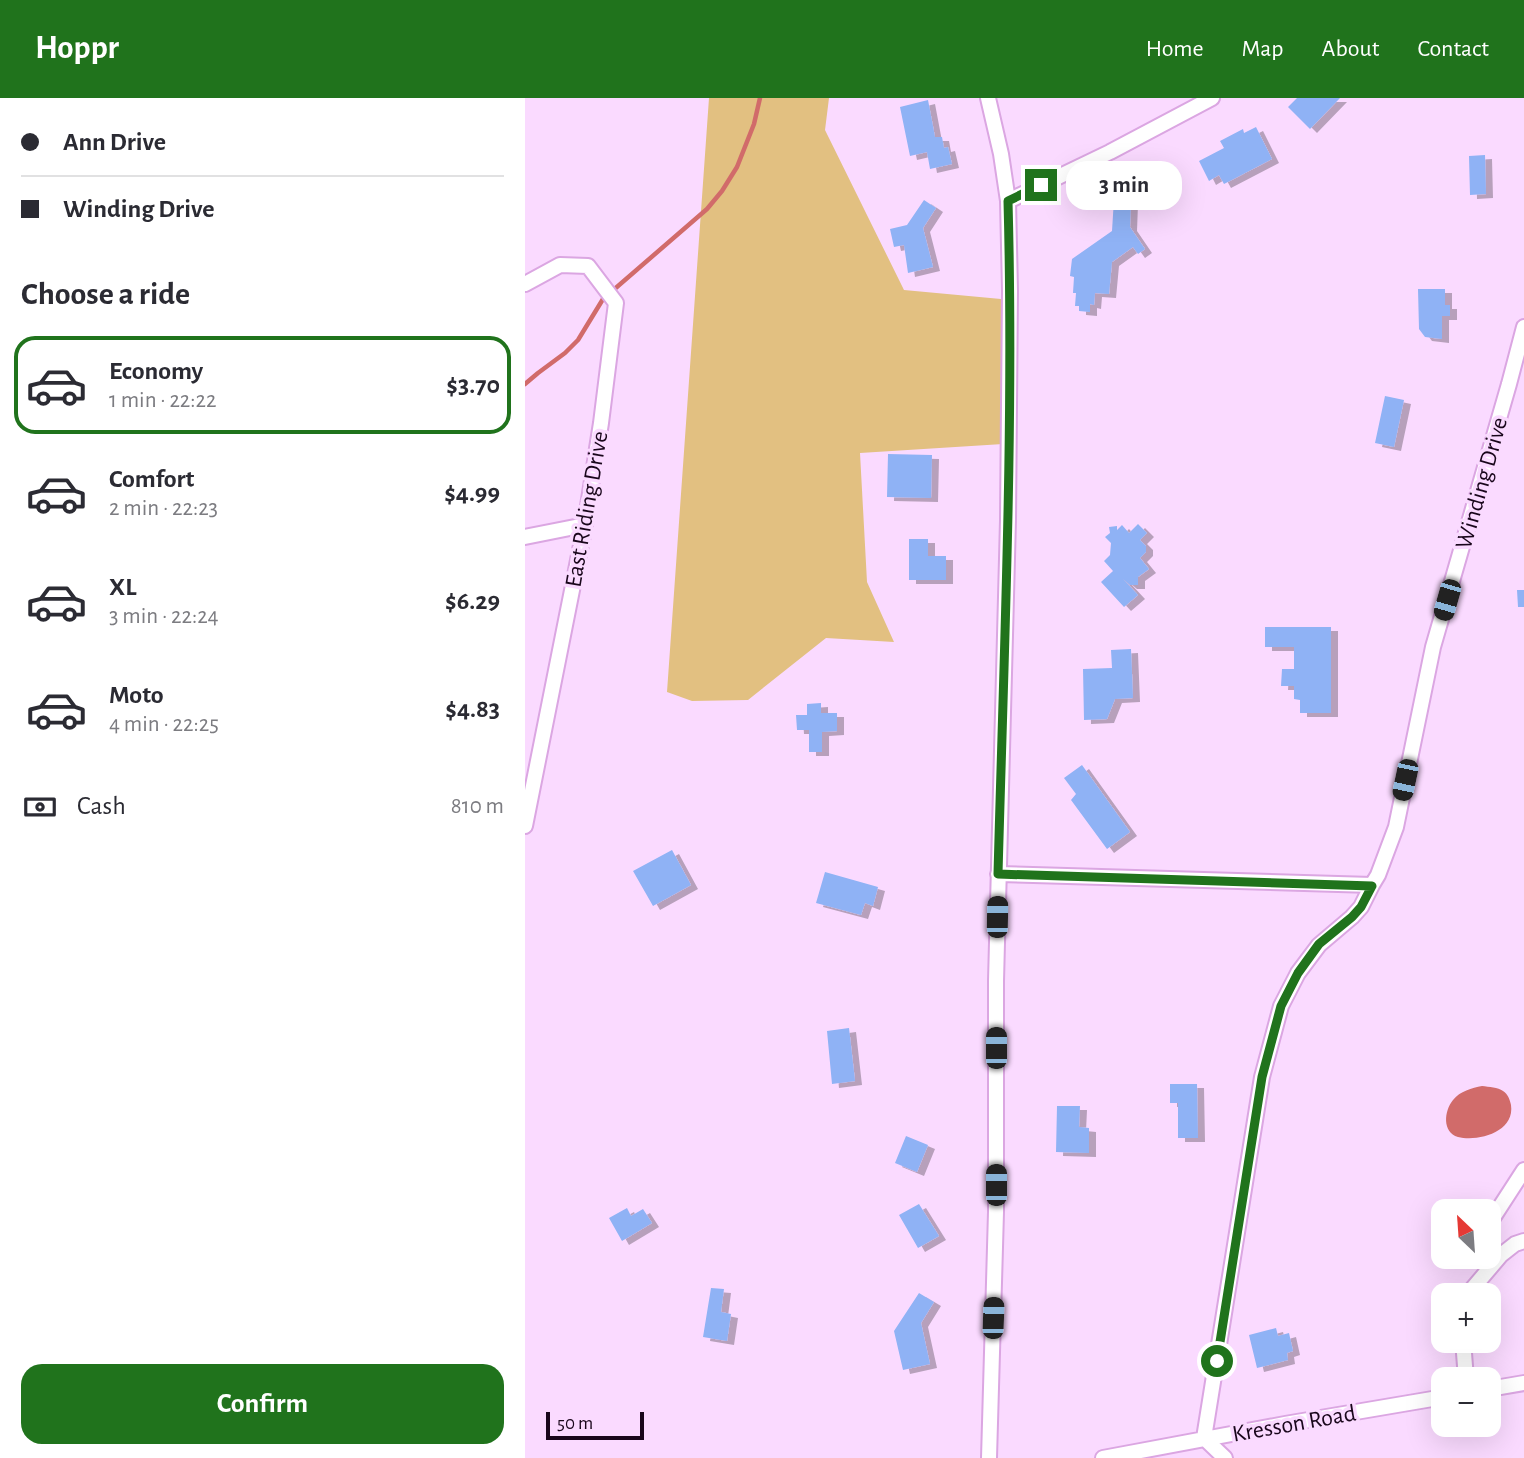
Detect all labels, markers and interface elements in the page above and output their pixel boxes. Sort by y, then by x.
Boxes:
text: Hoppr [35,32,119,65]
text: Home [1146,37,1204,61]
text: Map [1242,37,1284,61]
text: About [1322,37,1379,61]
text: Contact [1417,37,1489,61]
text: Ann Drive [63,129,166,155]
callout: 3 min [1065,160,1181,210]
route end [1025,169,1057,201]
text: 3 min [1099,174,1149,197]
text: Winding Drive [63,196,214,222]
text: Choose a ride [21,278,190,310]
icon: car [25,354,88,417]
text: Economy [109,358,203,384]
text: $3.70 [446,372,500,398]
text: 1 min · 22:22 [109,389,217,412]
street label: Winding Drive [1452,415,1512,552]
street label: East Riding Drive [561,429,613,589]
icon: car [25,462,88,525]
text: Comfort [109,466,194,492]
text: $4.99 [444,480,500,506]
text: 2 min · 22:23 [109,497,218,520]
icon: car [25,570,88,633]
text: XL [109,574,136,600]
car [1432,577,1463,623]
text: $6.29 [445,588,500,614]
text: 3 min · 22:24 [109,605,219,628]
icon: car [25,678,88,741]
text: Moto [109,682,164,708]
text: $4.83 [445,696,500,722]
text: 4 min · 22:25 [109,713,219,736]
car [1391,757,1420,803]
icon: cash [21,788,59,826]
text: Cash [77,793,126,819]
text: 810 m [451,795,504,818]
car [987,896,1008,938]
car [986,1027,1007,1069]
car [986,1164,1007,1206]
north arrow [1431,1199,1501,1269]
map controls [1431,1199,1501,1437]
button: + [1431,1283,1501,1353]
car [982,1297,1005,1339]
route start [1201,1345,1233,1377]
button: Confirm [21,1364,504,1444]
button: − [1431,1367,1501,1437]
street label: Kresson Road [1231,1401,1358,1447]
scale bar [546,1409,644,1441]
text: 50 m [557,1414,593,1433]

